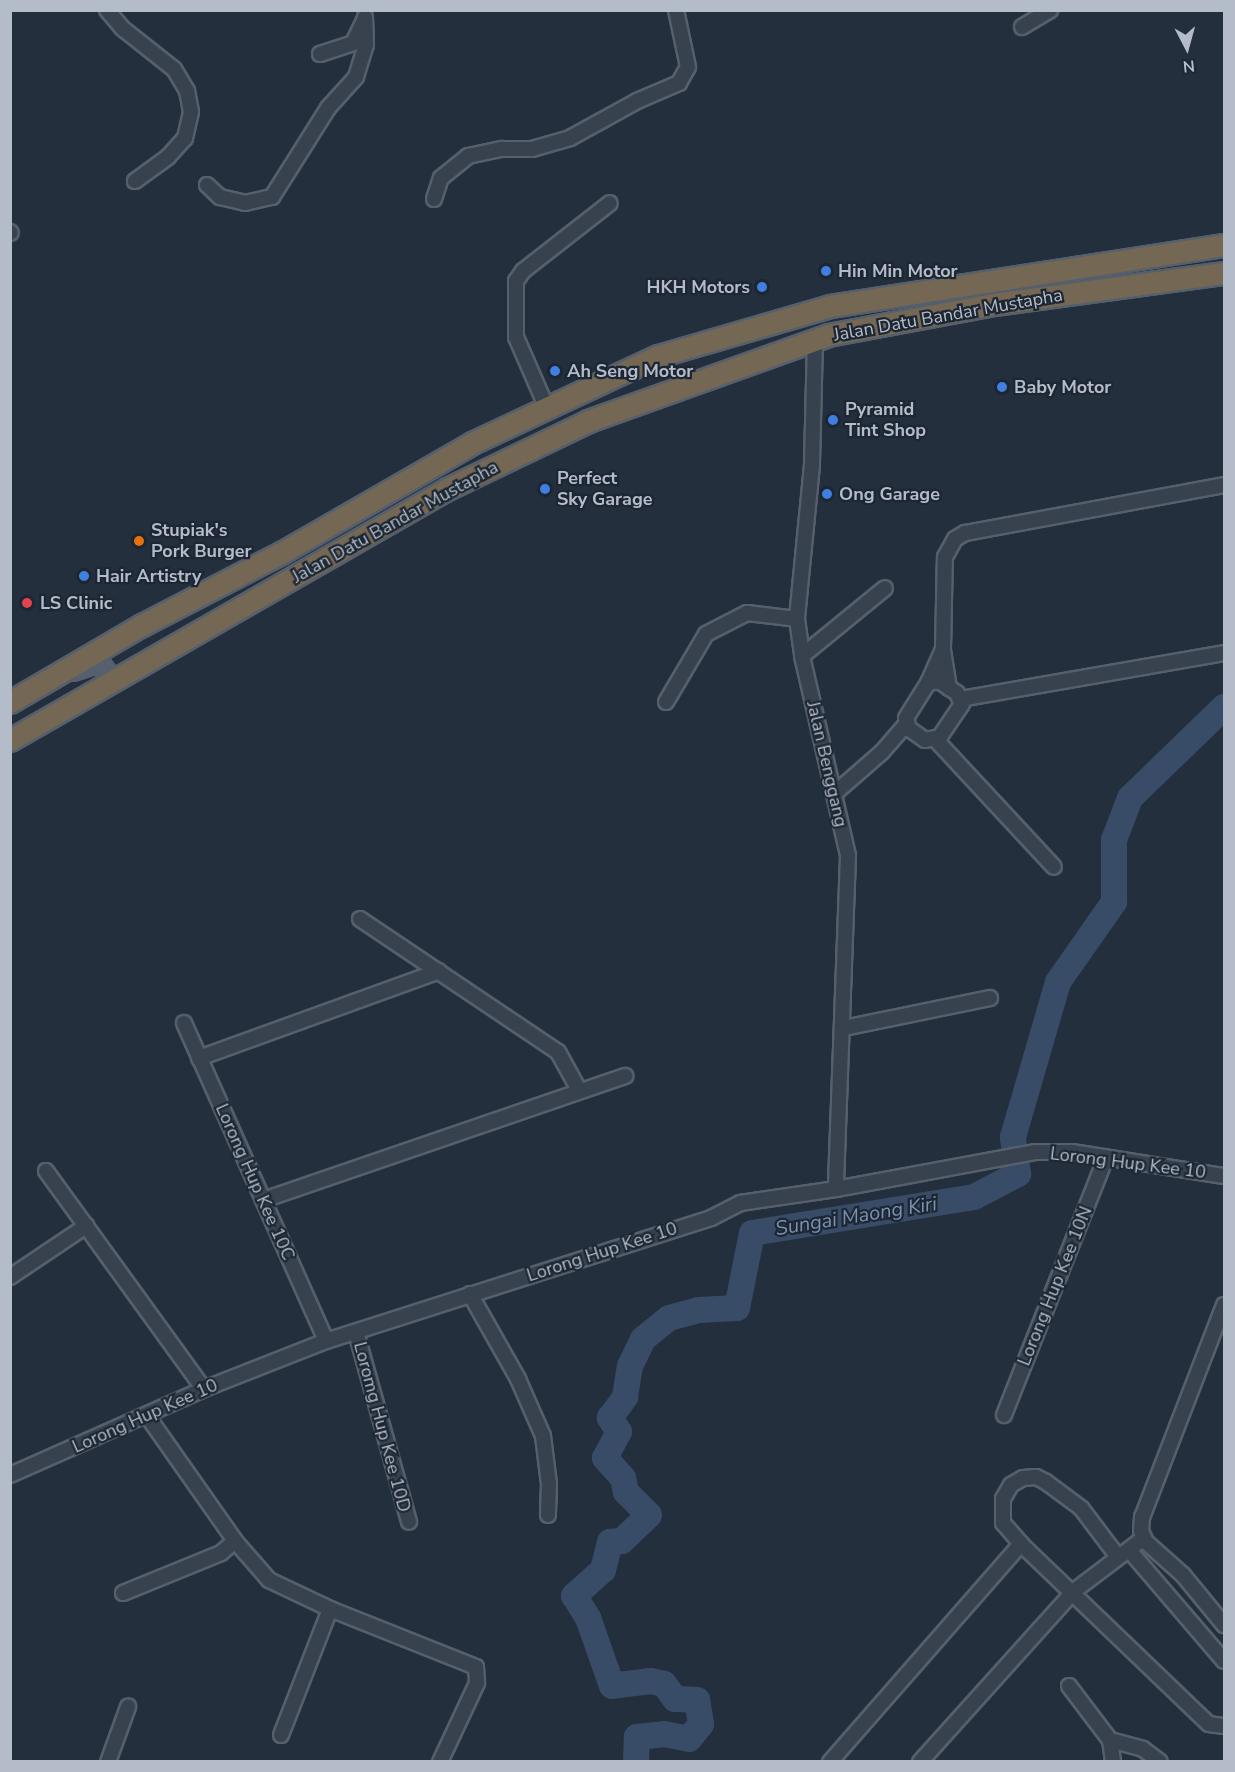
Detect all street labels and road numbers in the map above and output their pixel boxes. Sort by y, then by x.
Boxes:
street label: Jalan Datu Bandar Mustapha [832,284,1064,346]
street label: Jalan Datu Bandar Mustapha [288,456,502,588]
street label: Jalan Benggang [802,699,852,829]
street label: Lorong Hup Kee 10C [211,1100,299,1264]
street label: Lorong Hup Kee 10 [1049,1143,1207,1183]
street label: Lorong Hup Kee 10N [1013,1203,1097,1369]
street label: Lorong Hup Kee 10 [524,1218,680,1286]
street label: Loromg Hup Kee 10D [349,1340,415,1514]
street label: Lorong Hup Kee 10 [69,1374,221,1458]

